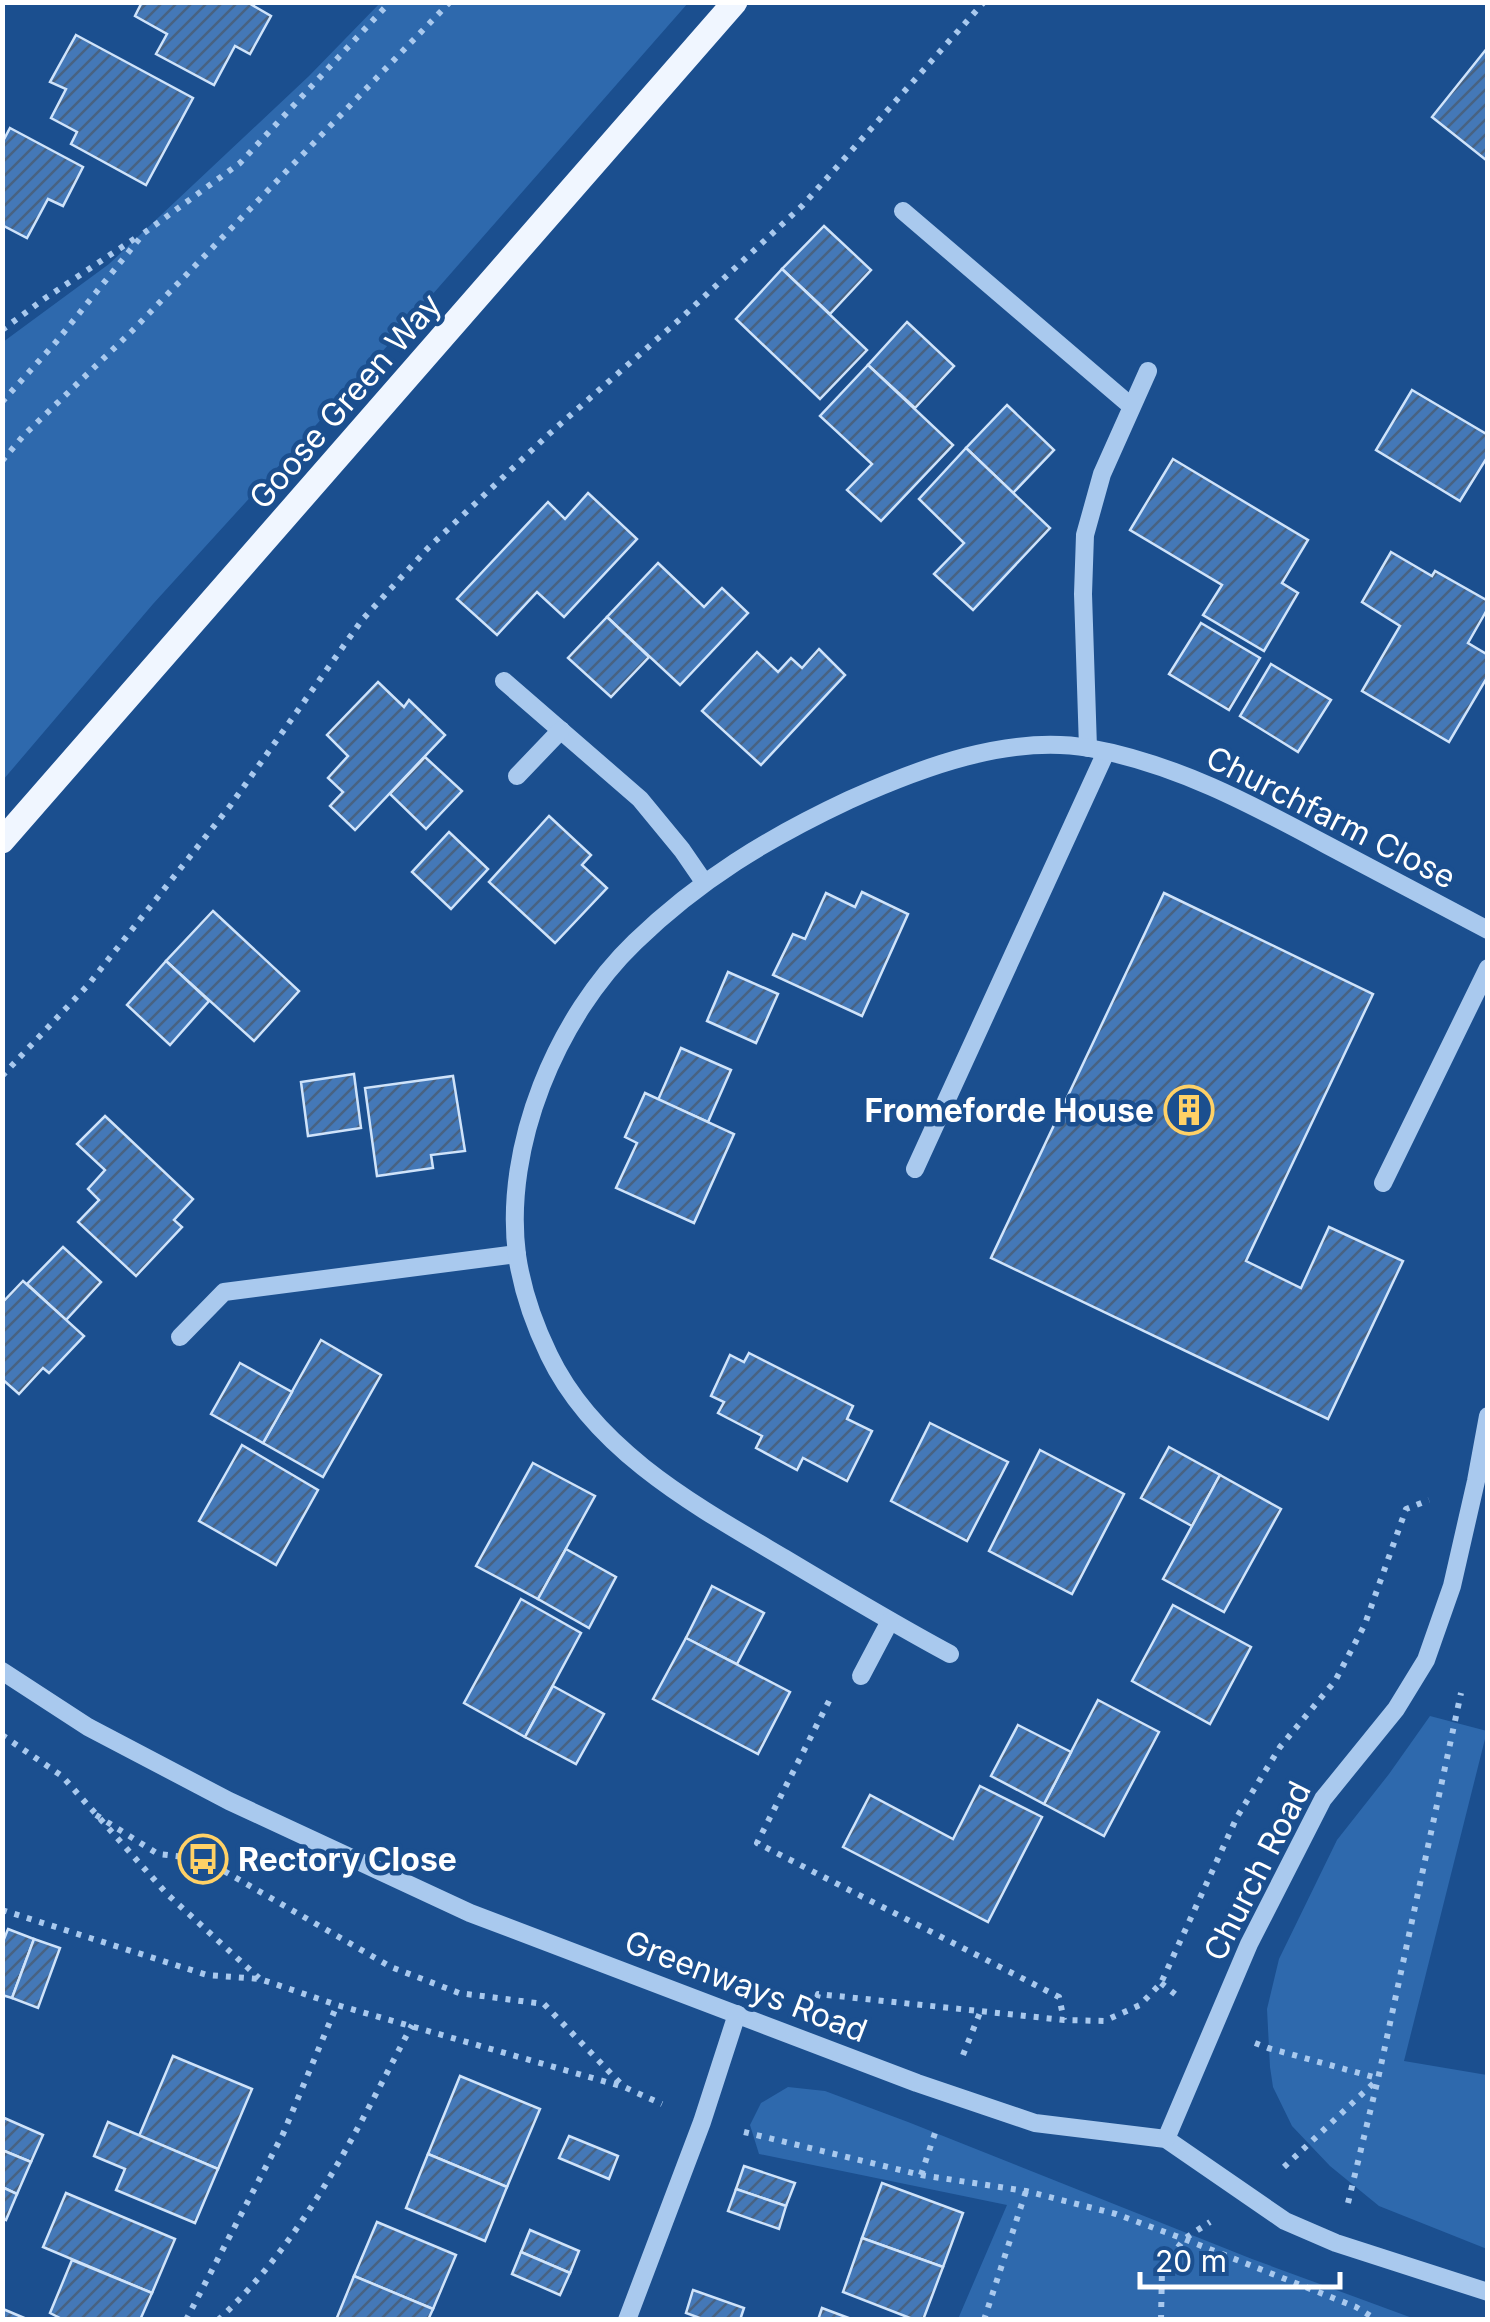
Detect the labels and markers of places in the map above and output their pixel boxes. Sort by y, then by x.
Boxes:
building icon: Fromeforde House [1163,1084,1215,1136]
place label: Fromeforde House [865,1091,1154,1130]
bus stop icon: Rectory Close [177,1833,229,1885]
place label: Rectory Close [238,1840,457,1879]

